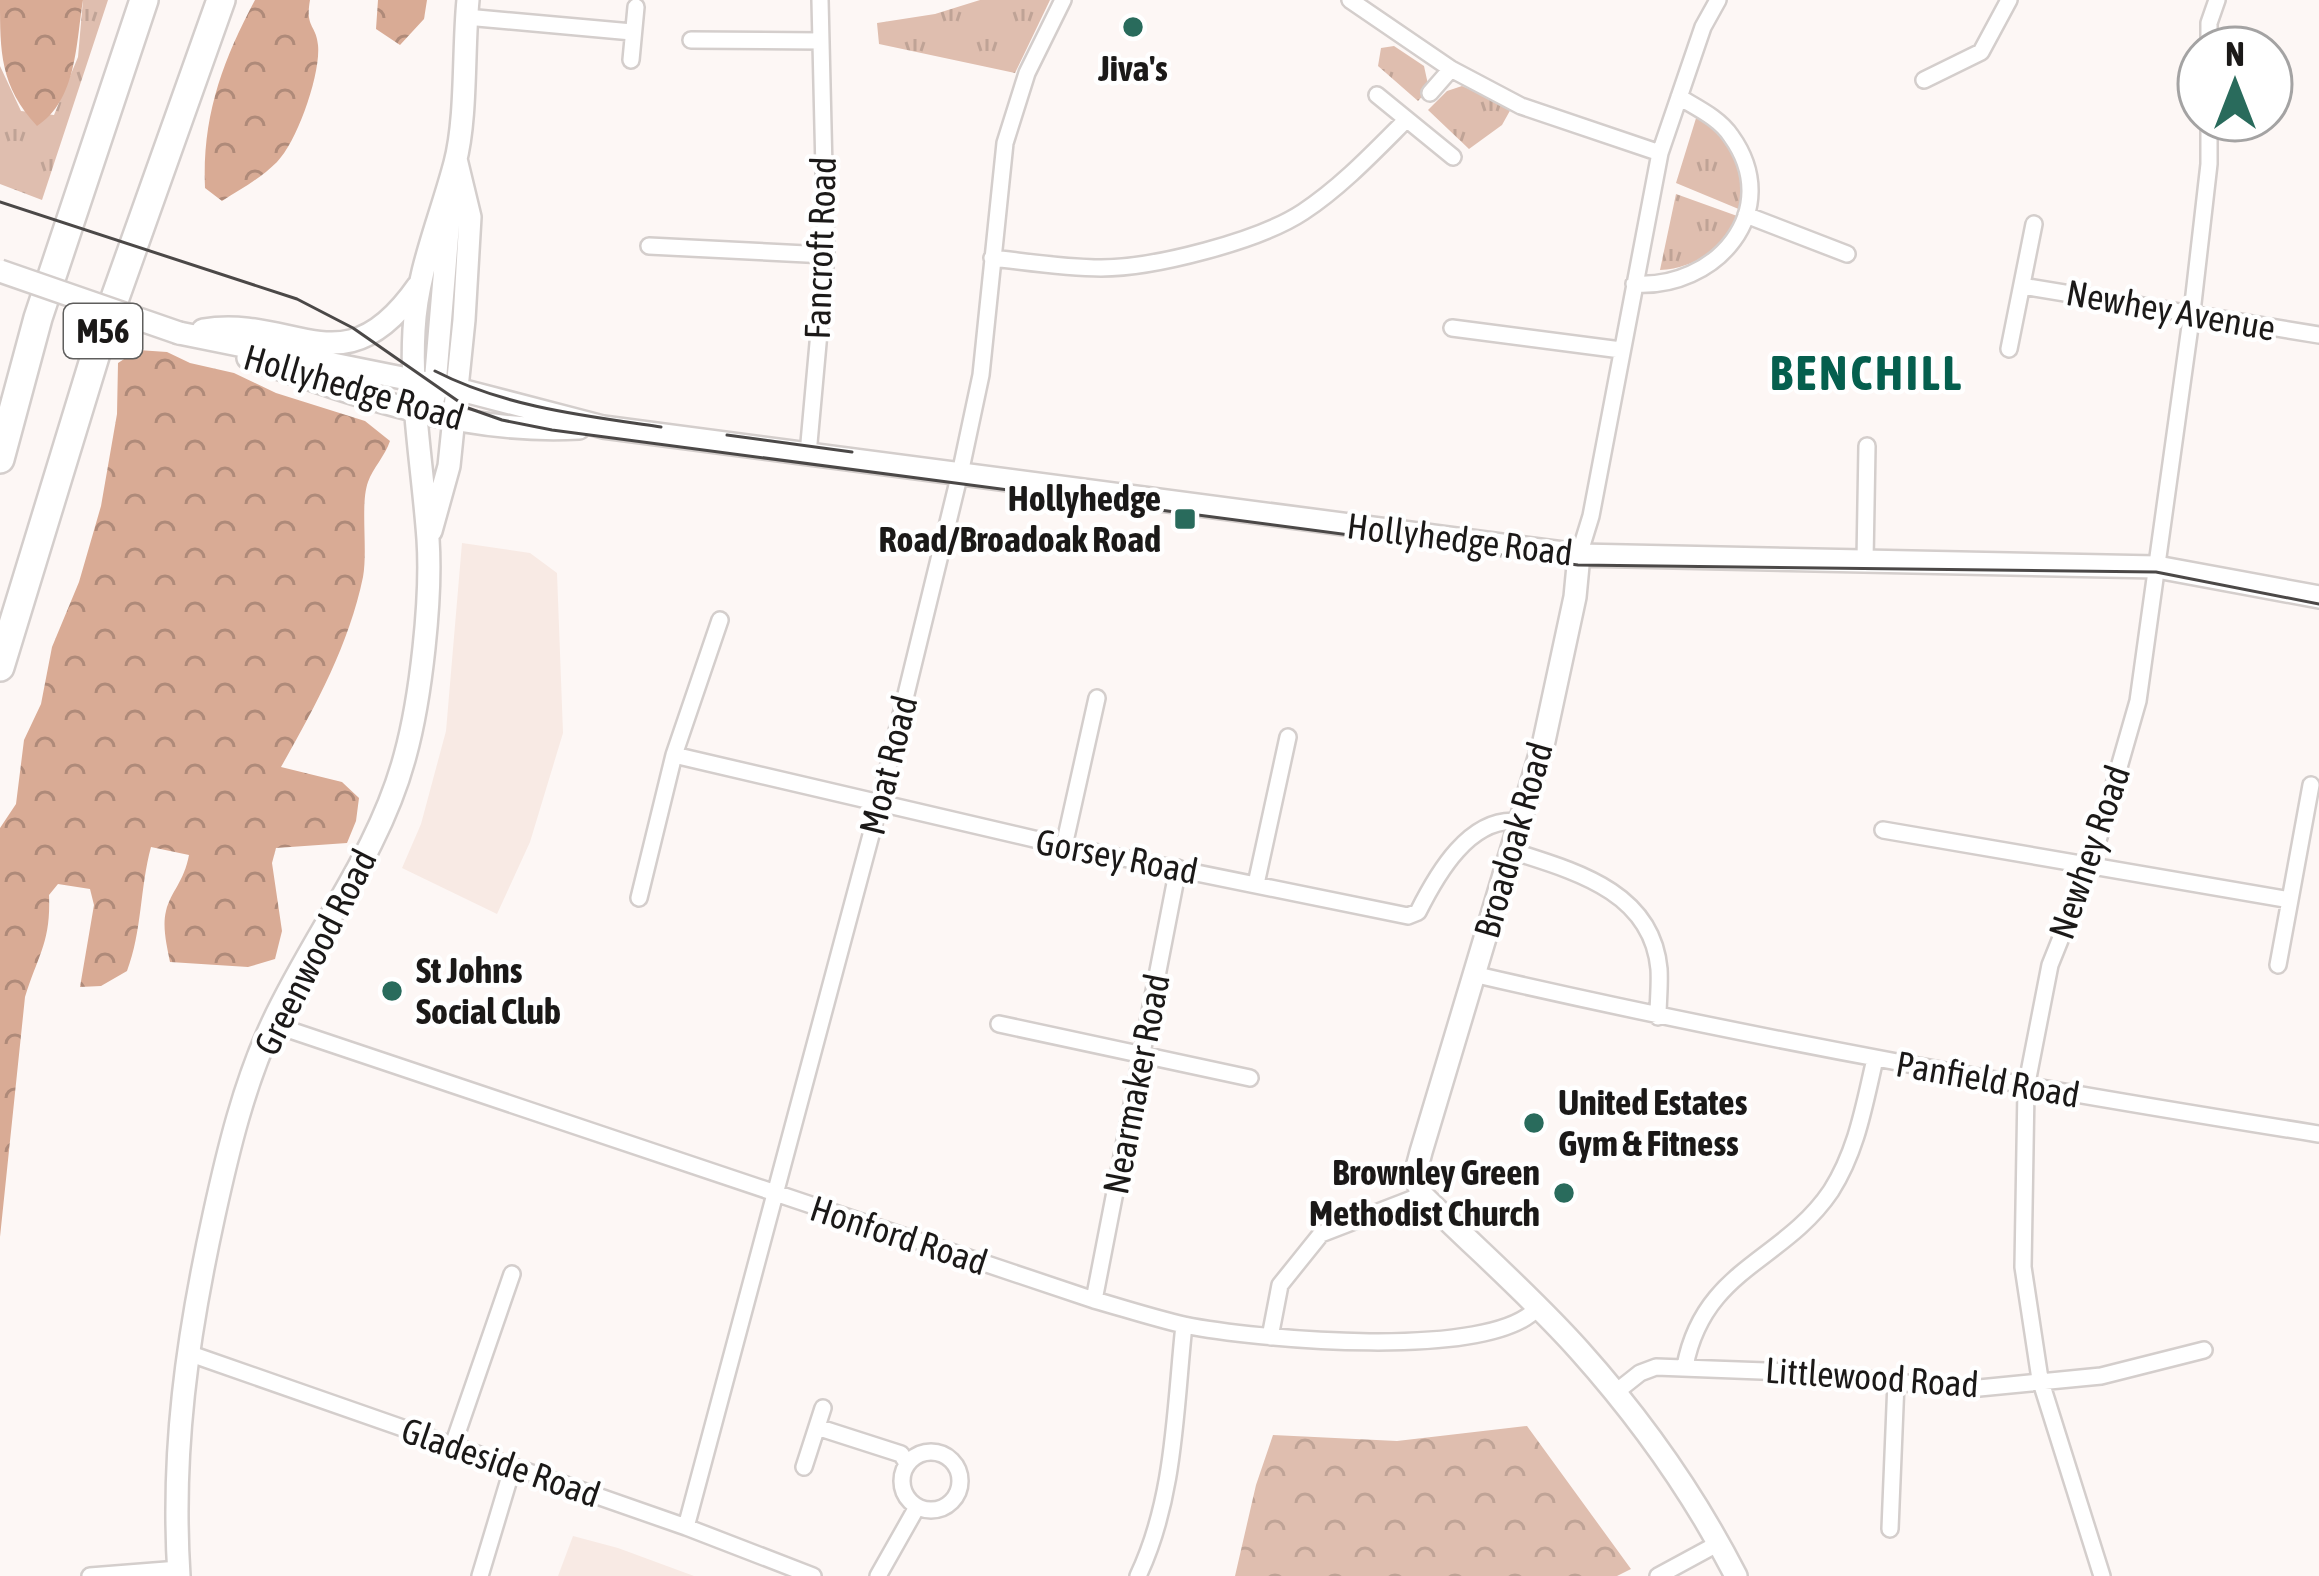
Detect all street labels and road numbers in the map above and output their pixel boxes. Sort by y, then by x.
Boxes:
street label: Fancroft Road [796,156,844,340]
street label: Newhey Avenue [2063,271,2279,349]
road number: M56 [64,304,142,358]
street label: Hollyhedge Road [239,336,469,438]
street label: Hollyhedge Road [1345,504,1575,574]
street label: Moat Road [850,691,926,839]
street label: Broadoak Road [1465,737,1561,943]
street label: Newhey Road [2040,760,2138,944]
street label: Gorsey Road [1033,820,1201,892]
street label: Greenwood Road [245,842,385,1062]
street label: Nearmaker Road [1094,970,1178,1198]
street label: Panfield Road [1893,1042,2083,1116]
street label: Honford Road [805,1187,993,1283]
street label: Littlewood Road [1764,1349,1980,1405]
street label: Gladeside Road [396,1408,606,1516]

